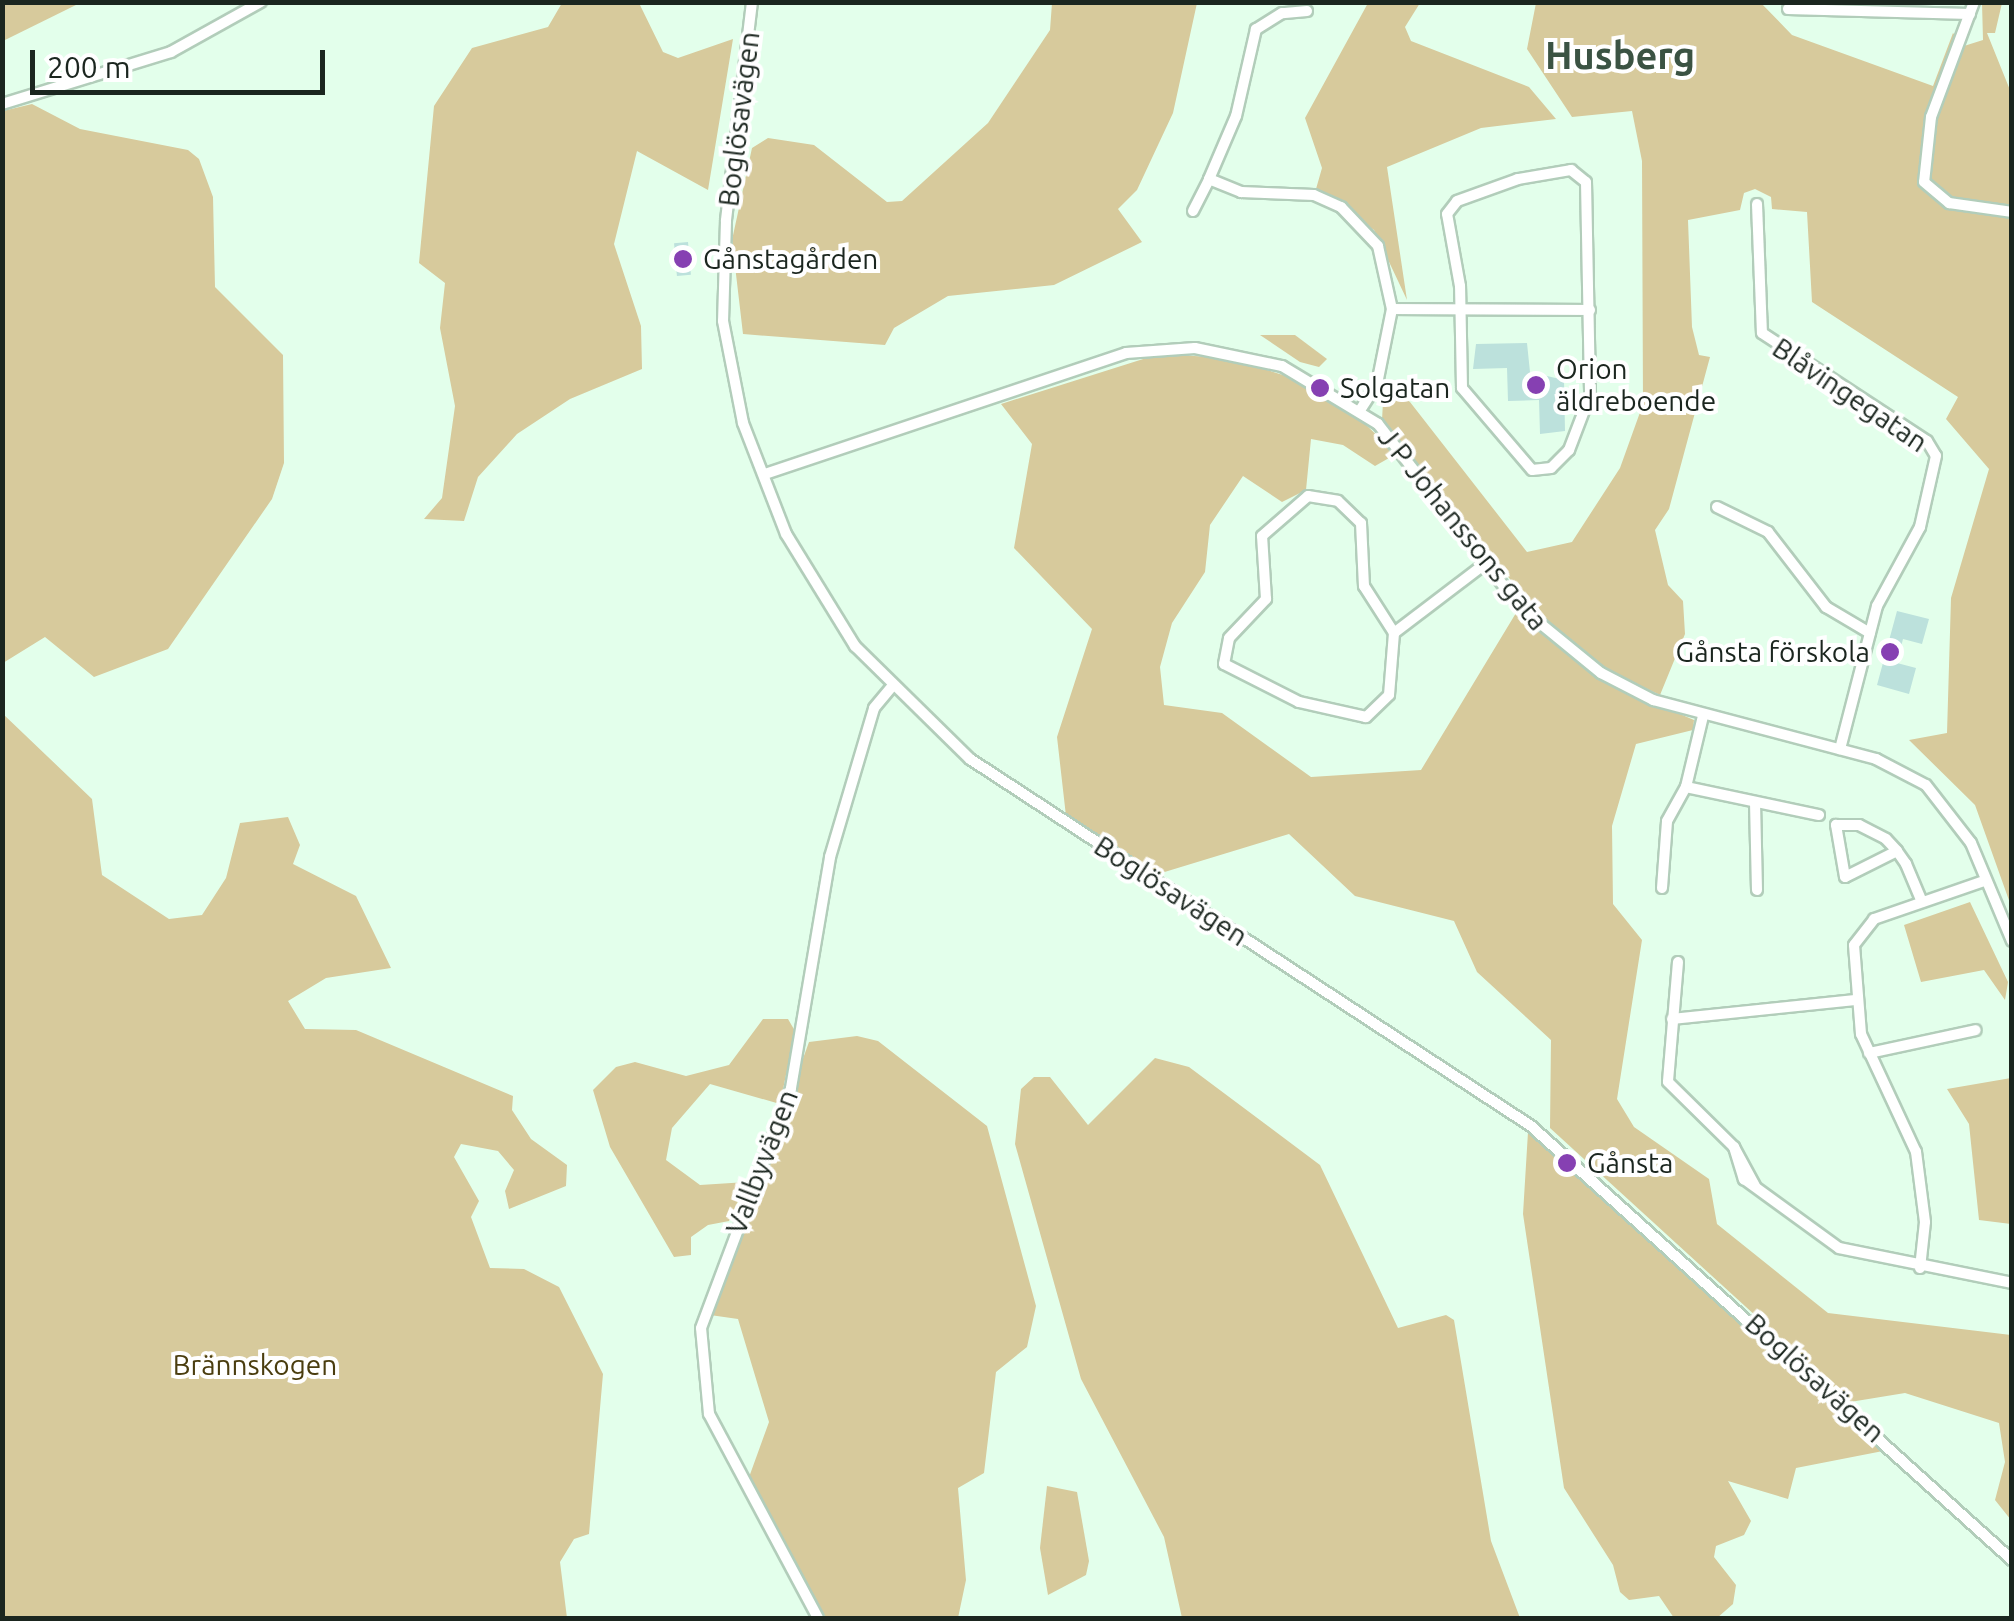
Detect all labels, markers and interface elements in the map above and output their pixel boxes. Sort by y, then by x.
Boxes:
scale bar [35,30,330,92]
street label: Boglösavägen [712,30,766,208]
district label: Husberg [1545,33,1695,79]
text: 200 m [47,50,131,84]
place label: Gånstagården [703,242,878,276]
marker: Gånstagården [672,248,694,270]
street label: Blåvingegatan [1766,331,1934,459]
place label: Orion äldreboende [1556,352,1716,418]
place label: Solgatan [1340,371,1450,405]
marker: Orion äldreboende [1525,374,1547,396]
marker: Solgatan [1309,377,1331,399]
street label: J P Johanssons gata [1371,421,1555,637]
place label: Gånsta förskola [1676,635,1870,669]
marker: Gånsta förskola [1879,641,1901,663]
street label: Boglösavägen [1088,829,1254,953]
street label: Vallbyvägen [719,1085,805,1239]
place label: Gånsta [1587,1146,1673,1180]
marker: Gånsta [1556,1152,1578,1174]
street label: Boglösavägen [1738,1307,1892,1449]
park label: Brännskogen [173,1348,337,1382]

